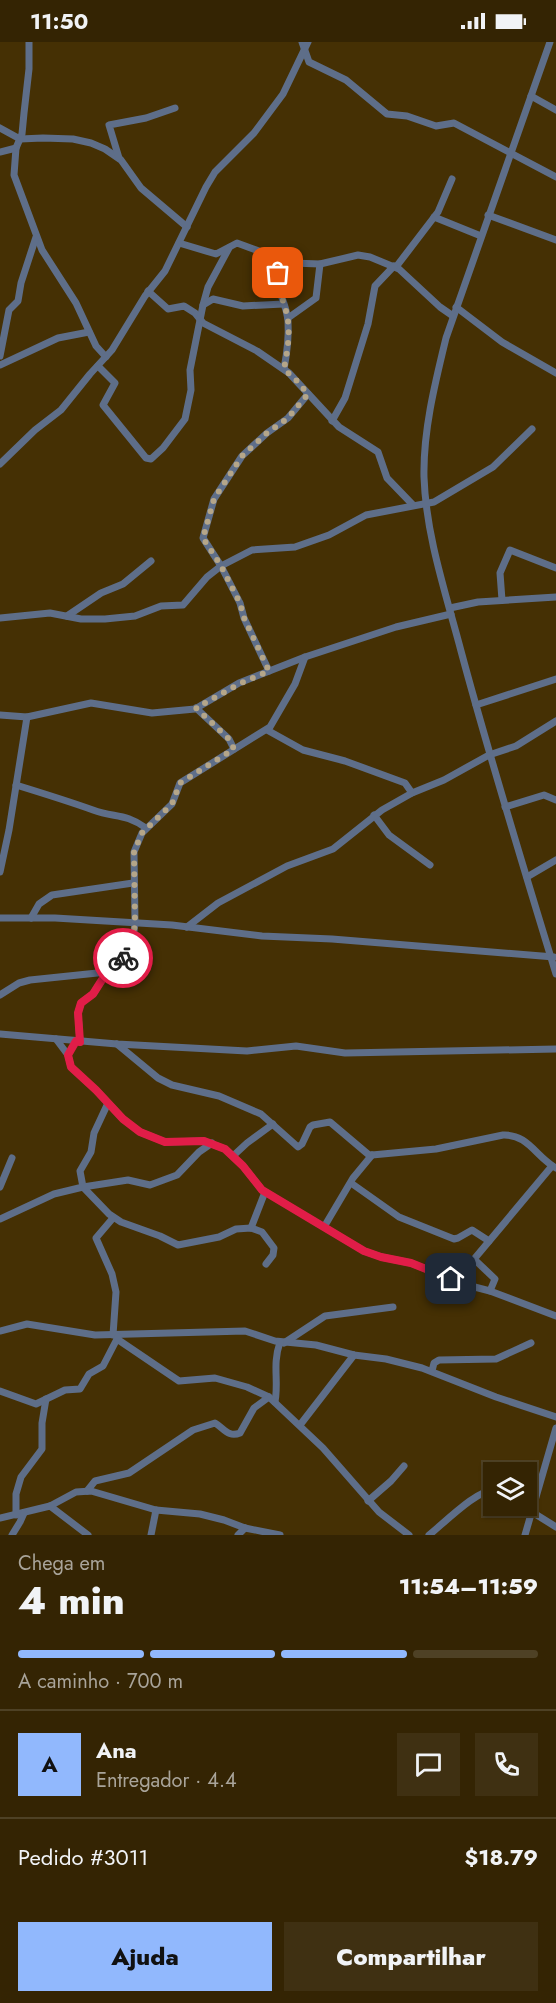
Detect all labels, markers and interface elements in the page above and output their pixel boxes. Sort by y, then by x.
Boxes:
text: 11:50 [30,5,88,37]
pin [252,247,303,298]
icon: bag [261,256,294,289]
courier [93,928,153,988]
icon: bike [107,942,140,975]
pin [425,1253,476,1304]
icon: home [434,1262,467,1295]
map controls [483,1462,537,1516]
button: layers [483,1462,537,1516]
text: Chega em [18,1549,105,1578]
text: 11:54–11:59 [399,1570,538,1602]
text: 4 min [18,1572,125,1629]
text: A caminho · 700 m [18,1667,183,1696]
button: chat [397,1733,460,1796]
button: phone [475,1733,538,1796]
text: Ana [96,1734,137,1766]
text: A [41,1748,58,1780]
text: Entregador · 4.4 [96,1766,237,1795]
text: Pedido #3011 [18,1841,148,1873]
text: $18.79 [465,1841,538,1873]
button: Ajuda [18,1922,272,1991]
button: Compartilhar [284,1922,538,1991]

